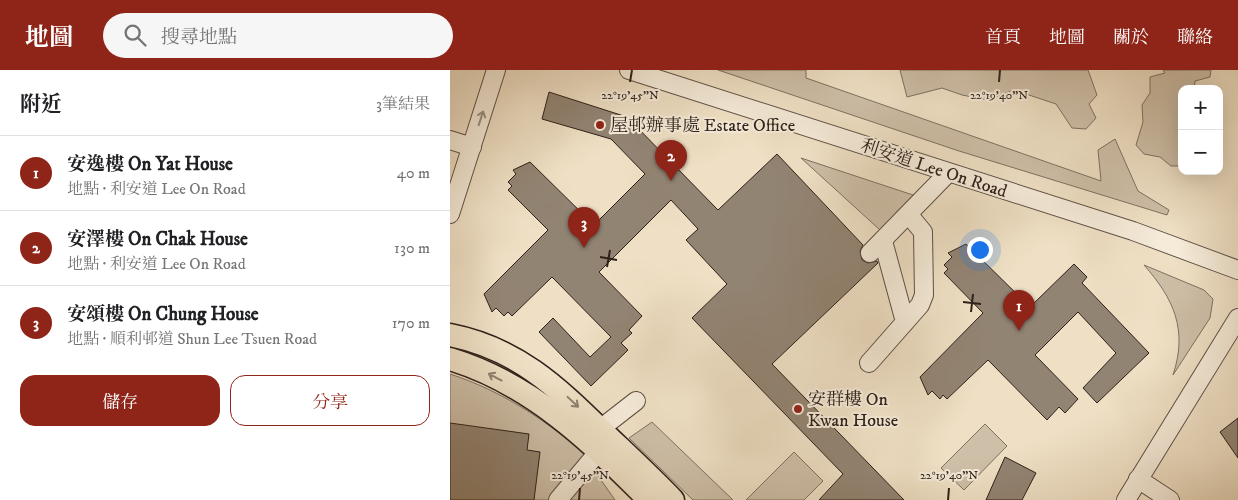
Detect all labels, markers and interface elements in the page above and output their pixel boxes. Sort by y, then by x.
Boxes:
search box [103,13,453,58]
icon: search [121,21,149,49]
text: 地圖 [25,23,73,53]
text: 搜尋地點 [161,26,237,49]
text: 首頁 [985,27,1021,49]
text: 地圖 [1049,27,1085,49]
text: 關於 [1113,27,1149,49]
text: 聯絡 [1177,27,1213,49]
map controls [1178,85,1223,175]
button: + [1178,85,1223,130]
text: 22°19'45"N [601,88,659,103]
text: 22°19'40"N [970,88,1028,103]
text: 附近 [20,92,62,118]
text: 3筆結果 [376,94,430,114]
one-way arrow [477,110,487,126]
place label: 屋邨辦事處 Estate Office [610,115,795,137]
marker: 屋邨辦事處 Estate Office [594,119,606,131]
button: − [1178,130,1223,175]
street label: 利安道 Lee On Road [858,135,1010,203]
pin: 2 [655,140,687,181]
text: 安逸樓 On Yat House [67,153,233,176]
text: 1 [33,163,39,183]
text: 40 m [397,163,430,183]
text: 地點 · 利安道 Lee On Road [67,179,246,199]
pin: 3 [568,207,600,248]
text: 安澤樓 On Chak House [67,228,248,251]
your location [967,237,993,263]
text: 2 [32,238,40,258]
text: 130 m [394,238,430,258]
text: 地點 · 利安道 Lee On Road [67,254,246,274]
pin: 1 [1003,290,1035,331]
text: 安頌樓 On Chung House [67,303,259,326]
text: 3 [33,313,39,333]
text: 170 m [392,313,430,333]
text: 地點 · 順利邨道 Shun Lee Tsuen Road [67,329,317,349]
one-way arrow [488,372,503,381]
button: 儲存 [20,375,220,426]
button: 分享 [230,375,430,426]
place label: 安群樓 On Kwan House [808,389,898,432]
one-way arrow [567,396,579,408]
marker: 安群樓 On Kwan House [792,403,804,415]
text: 22°19'45"N [551,468,609,483]
text: 22°19'40"N [920,468,978,483]

